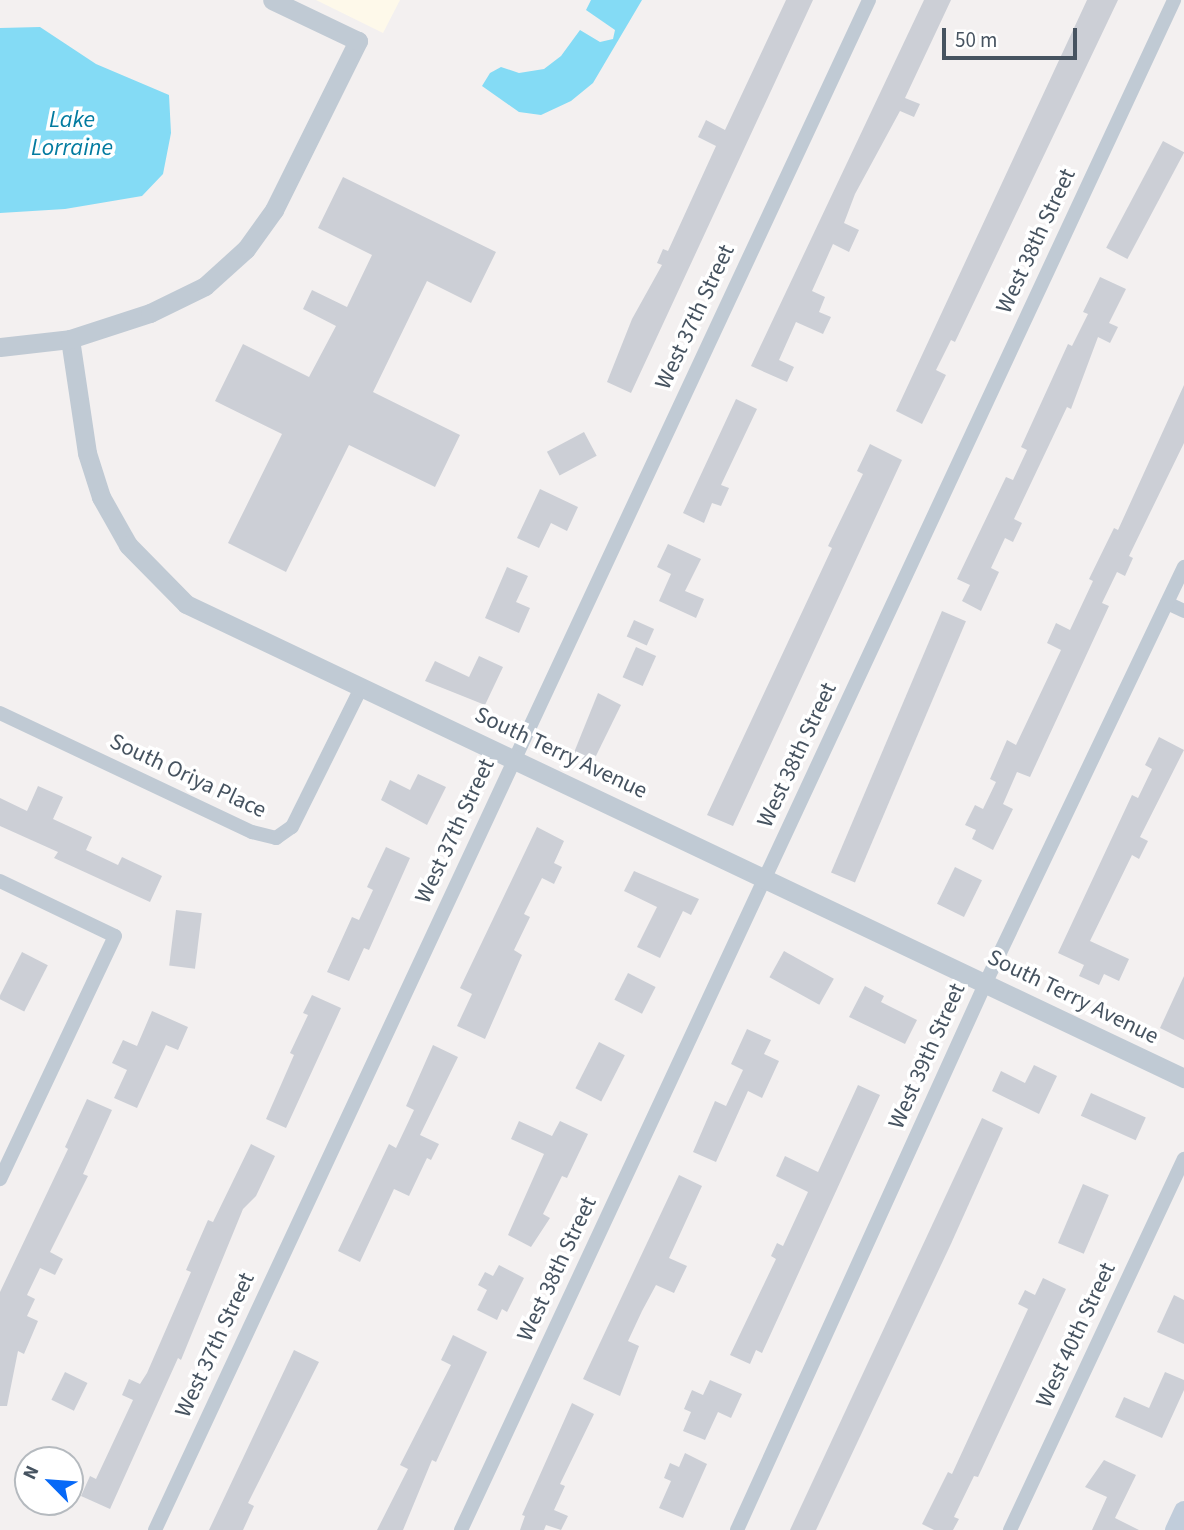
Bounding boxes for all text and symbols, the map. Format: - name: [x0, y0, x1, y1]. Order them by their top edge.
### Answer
- scale bar: [946, 14, 1081, 58]
- text: 50 m: [955, 25, 997, 55]
- water label: Lake Lorraine: [31, 106, 113, 162]
- street label: West 38th Street: [990, 164, 1082, 318]
- street label: West 37th Street: [649, 240, 741, 394]
- street label: West 38th Street: [751, 678, 843, 832]
- street label: South Terry Avenue: [470, 701, 652, 805]
- street label: South Oriya Place: [105, 728, 271, 824]
- street label: West 37th Street: [409, 754, 501, 908]
- street label: South Terry Avenue: [983, 944, 1163, 1050]
- street label: West 39th Street: [883, 979, 971, 1133]
- street label: West 38th Street: [511, 1192, 603, 1346]
- street label: West 40th Street: [1030, 1258, 1122, 1412]
- street label: West 37th Street: [169, 1268, 261, 1422]
- north arrow: [14, 1446, 84, 1516]
- text: N: [16, 1461, 46, 1484]

